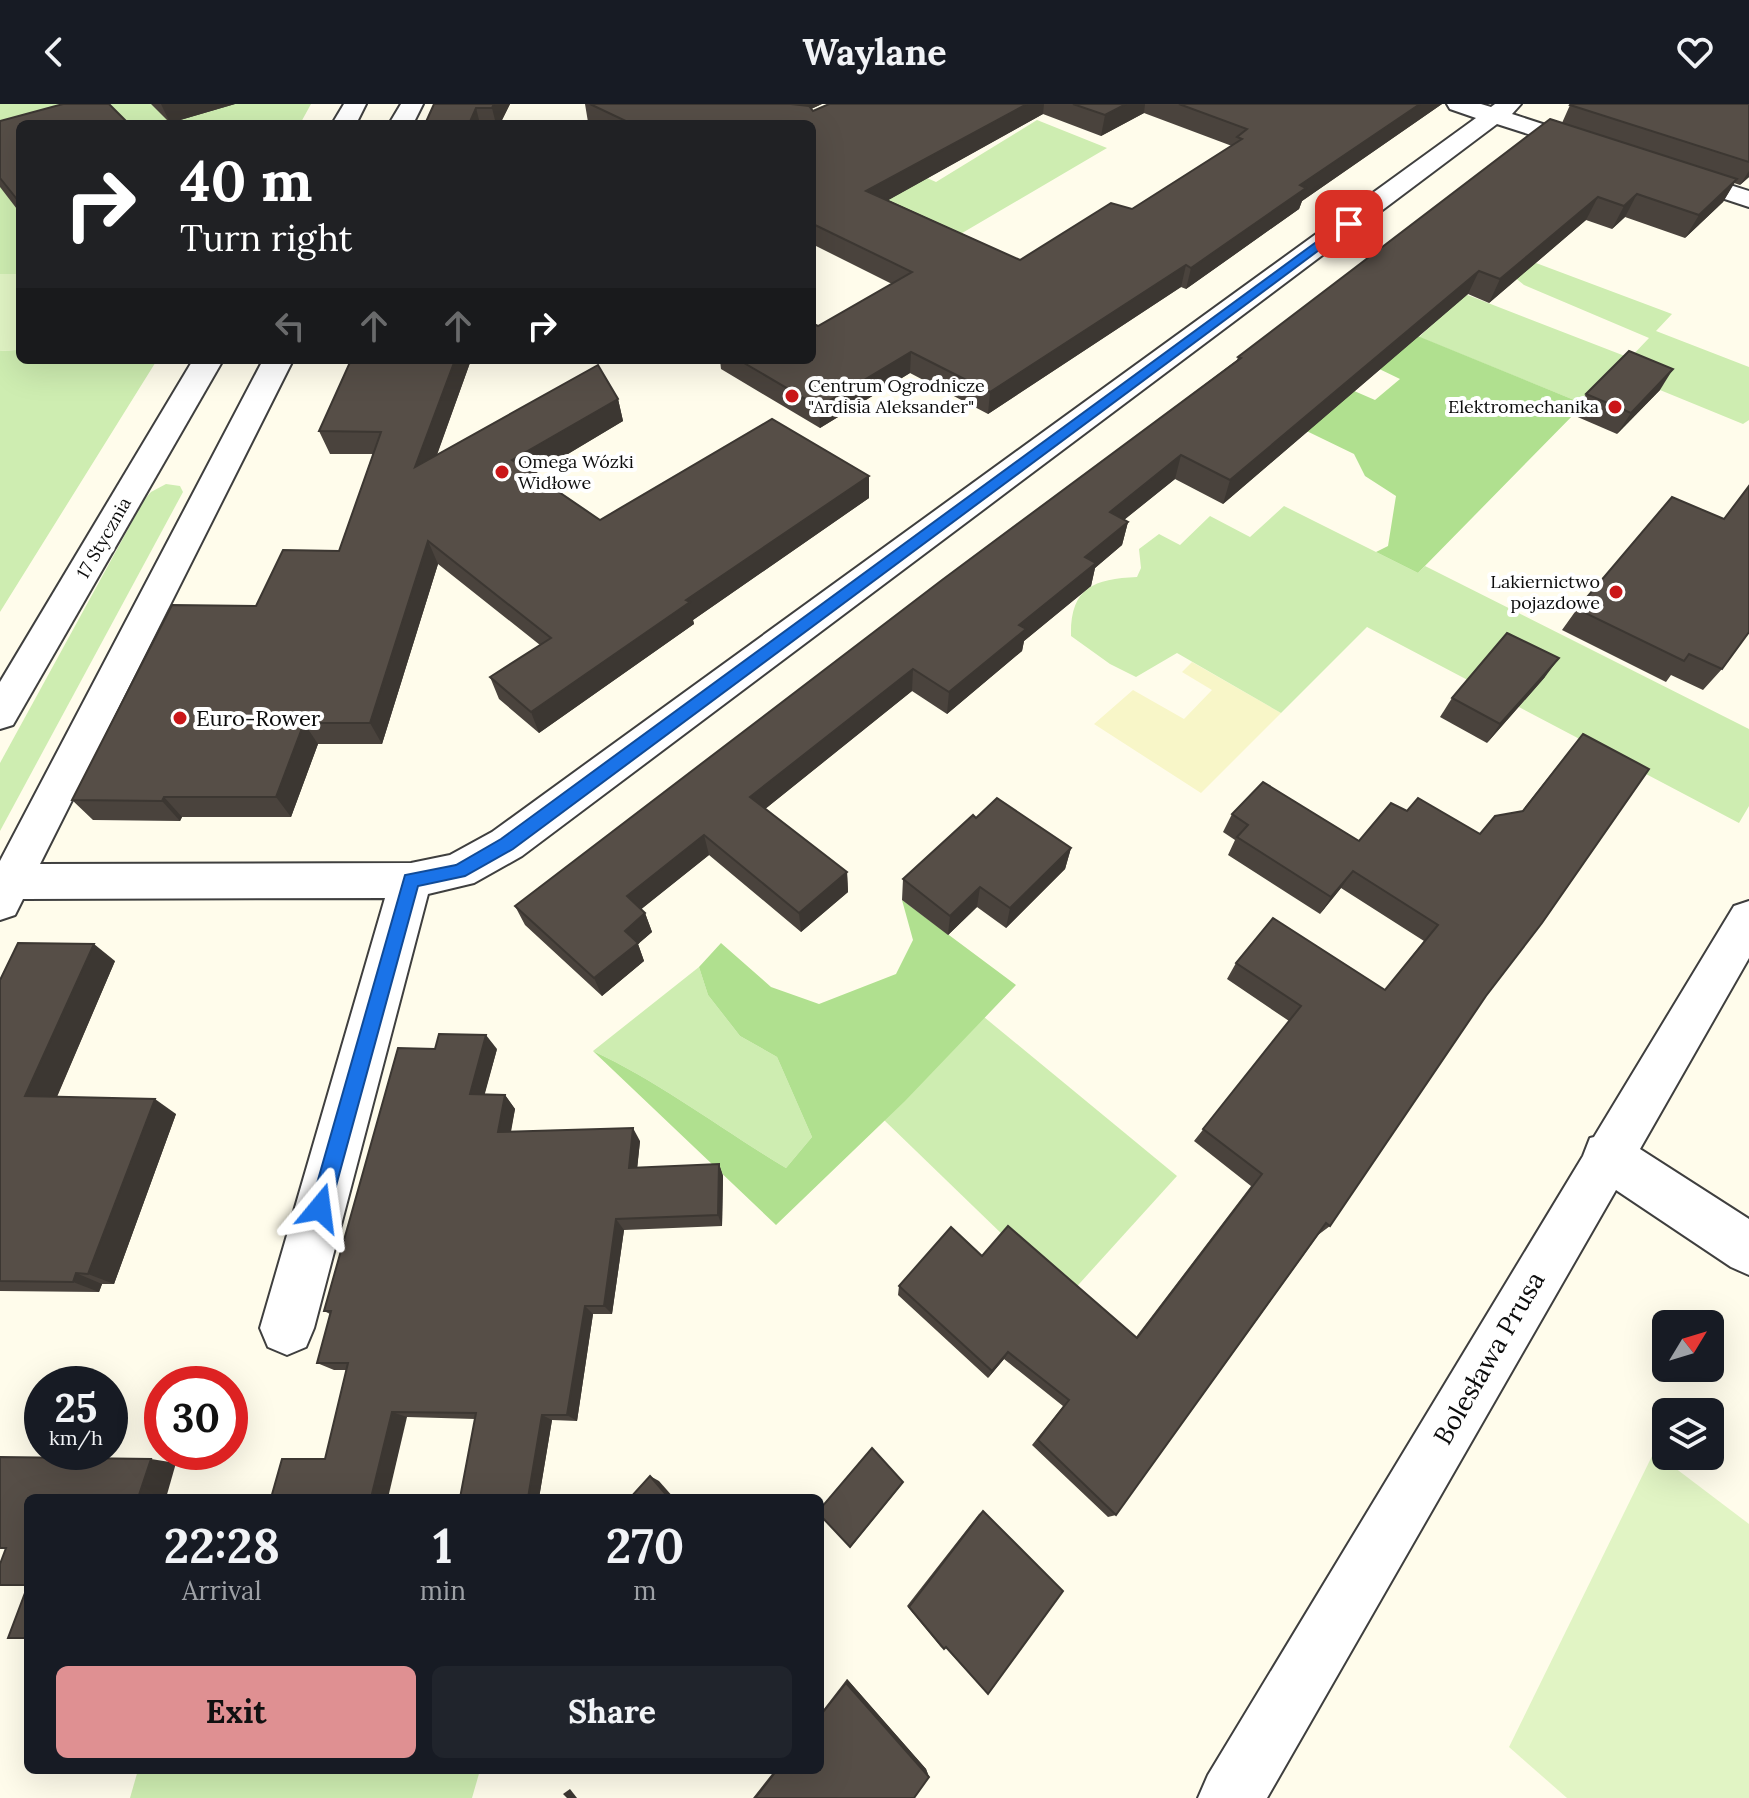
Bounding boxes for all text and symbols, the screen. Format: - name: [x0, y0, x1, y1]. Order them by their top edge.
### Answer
- text: Waylane: [802, 29, 947, 75]
- icon: back: [32, 30, 76, 74]
- icon: heart: [1673, 30, 1717, 74]
- text: 40 m: [180, 145, 313, 216]
- icon: right: [48, 152, 152, 256]
- pin: [1315, 190, 1383, 258]
- icon: arrive: [1327, 202, 1371, 246]
- text: Turn right: [180, 215, 353, 261]
- icon: left: [268, 304, 312, 348]
- icon: ahead: [352, 304, 396, 348]
- icon: ahead: [436, 304, 480, 348]
- icon: right: [520, 304, 564, 348]
- place label: Centrum Ogrodnicze "Ardisia Aleksander": [808, 374, 985, 418]
- marker: Centrum Ogrodnicze "Ardisia Aleksander": [783, 387, 801, 405]
- place label: Elektromechanika: [1448, 395, 1599, 418]
- marker: Elektromechanika: [1606, 398, 1624, 416]
- place label: Omega Wózki Widłowe: [518, 450, 634, 494]
- marker: Omega Wózki Widłowe: [493, 463, 511, 481]
- street label: 17 Stycznia: [71, 493, 136, 582]
- place label: Lakiernictwo pojazdowe: [1490, 570, 1600, 614]
- marker: Lakiernictwo pojazdowe: [1607, 583, 1625, 601]
- place label: Euro-Rower: [196, 704, 321, 732]
- marker: Euro-Rower: [171, 709, 189, 727]
- position arrow: [278, 1166, 362, 1250]
- street label: Bolesława Prusa: [1426, 1265, 1551, 1450]
- north arrow: [1652, 1310, 1724, 1382]
- map controls: [1652, 1310, 1724, 1470]
- speed limit sign: 30: [144, 1366, 248, 1470]
- text: 25: [55, 1382, 97, 1433]
- button: layers: [1652, 1398, 1724, 1470]
- text: km/h: [49, 1425, 103, 1450]
- text: 22:28: [164, 1515, 280, 1576]
- text: 1: [433, 1515, 453, 1576]
- text: 270: [606, 1515, 684, 1576]
- text: Arrival: [182, 1574, 262, 1607]
- text: min: [420, 1574, 466, 1607]
- text: m: [633, 1574, 657, 1607]
- button: Exit: [56, 1666, 416, 1758]
- button: Share: [432, 1666, 792, 1758]

